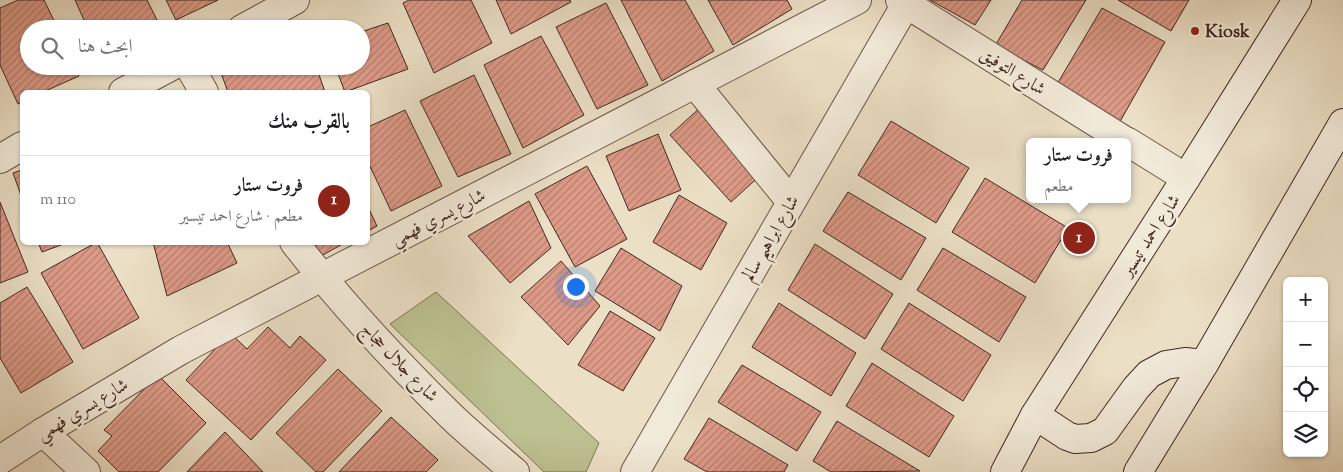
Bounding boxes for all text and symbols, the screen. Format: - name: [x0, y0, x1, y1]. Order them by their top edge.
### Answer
- search box: [20, 20, 370, 75]
- place label: Kiosk: [1205, 20, 1250, 46]
- marker: Kiosk: [1189, 25, 1201, 37]
- icon: search: [38, 34, 66, 62]
- text: ابحث هنا: [78, 34, 133, 61]
- street label: شارع التوفيق: [974, 42, 1050, 103]
- text: بالقرب منك: [268, 108, 350, 138]
- popup: [1026, 138, 1131, 203]
- text: فروت ستار: [1044, 143, 1113, 170]
- text: فروت ستار: [234, 173, 303, 200]
- text: مطعم: [1044, 176, 1073, 199]
- street label: شارع يسري فهمي: [387, 184, 492, 256]
- text: 110 m: [40, 189, 76, 212]
- text: 1: [331, 189, 337, 212]
- street label: شارع احمد تيسير: [1114, 190, 1188, 284]
- street label: شارع ابراهيم سالم: [737, 191, 810, 288]
- text: مطعم · شارع احمد تيسير: [180, 206, 303, 229]
- pin: 1: [1063, 219, 1095, 257]
- your location: [563, 274, 589, 300]
- map controls: [1283, 277, 1328, 457]
- button: +: [1283, 277, 1328, 322]
- street label: شارع جلال حجاج: [353, 318, 443, 410]
- button: −: [1283, 322, 1328, 367]
- button: locate: [1283, 367, 1328, 412]
- street label: شارع يسري فهمي: [32, 373, 135, 450]
- button: layers: [1283, 412, 1328, 457]

